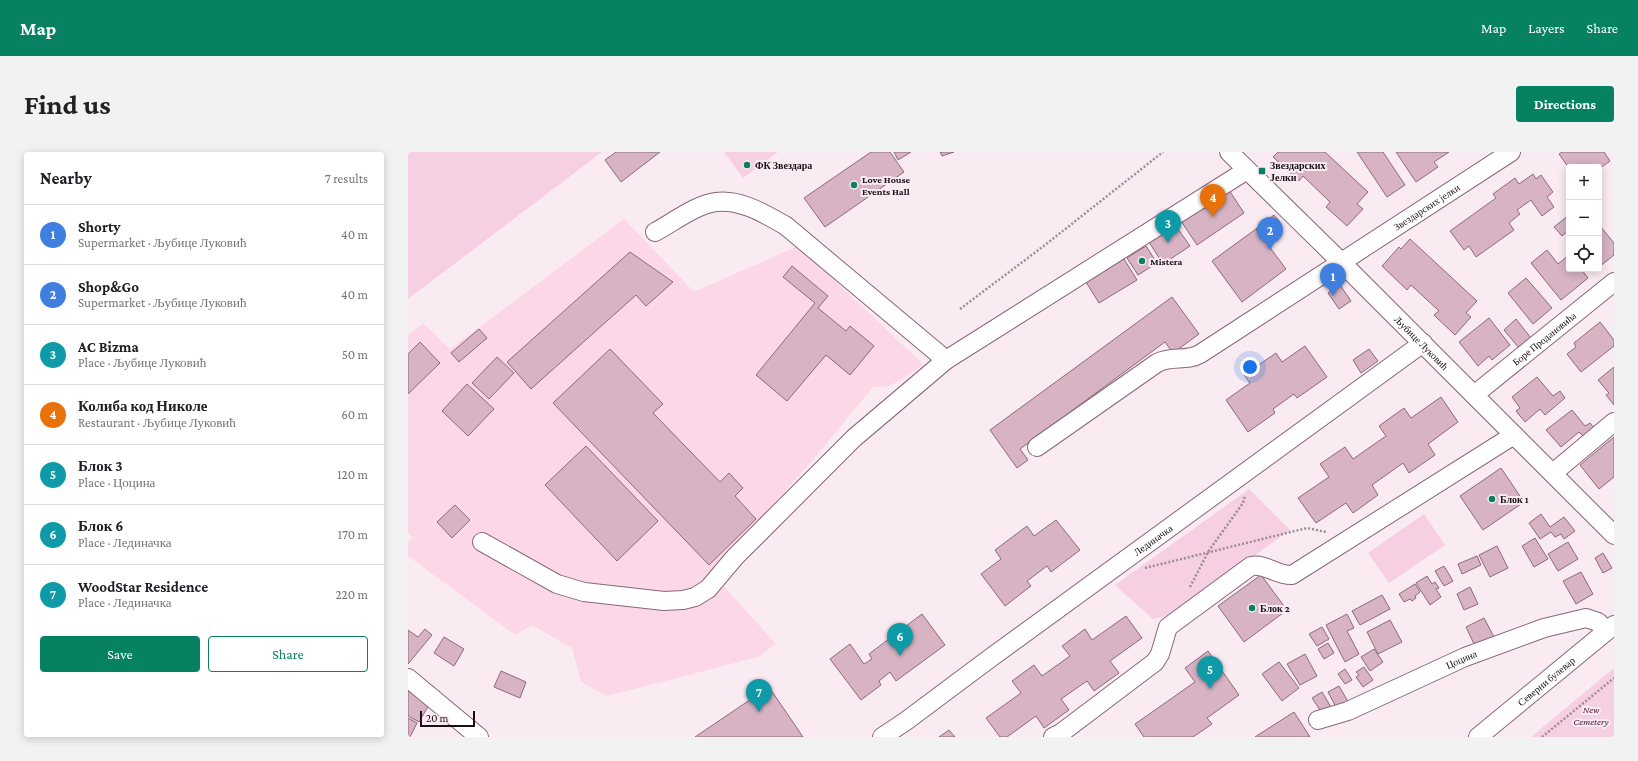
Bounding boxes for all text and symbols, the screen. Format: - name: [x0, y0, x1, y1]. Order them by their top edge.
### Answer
- text: Map: [20, 18, 56, 39]
- text: Map: [1481, 20, 1506, 36]
- text: Layers: [1528, 20, 1565, 36]
- text: Share: [1587, 20, 1618, 36]
- button: Directions: [1516, 86, 1614, 122]
- text: Find us: [24, 89, 111, 120]
- marker: ФК Звездара: [742, 160, 752, 170]
- place label: ФК Звездара: [755, 160, 812, 171]
- place label: Звездарских Јелки: [1270, 160, 1326, 183]
- map controls: [1566, 164, 1602, 272]
- button: +: [1566, 164, 1602, 200]
- marker: Звездарских Јелки: [1257, 166, 1267, 176]
- text: Nearby: [40, 169, 92, 188]
- text: 7 results: [325, 171, 368, 186]
- place label: Love House Events Hall: [862, 174, 911, 197]
- marker: Love House Events Hall: [849, 180, 859, 190]
- street label: Звездарских јелки: [1391, 181, 1462, 232]
- pin: 4: [1200, 184, 1226, 217]
- button: −: [1566, 200, 1602, 236]
- pin: 3: [1155, 210, 1181, 243]
- pin: 2: [1257, 217, 1283, 250]
- text: Shorty: [78, 219, 120, 235]
- text: 1: [51, 227, 55, 242]
- text: 40 m: [341, 227, 368, 242]
- text: Supermarket · Љубице Луковић: [78, 235, 246, 250]
- button: locate: [1566, 236, 1602, 272]
- marker: Mistera: [1137, 256, 1147, 266]
- place label: Mistera: [1150, 256, 1183, 267]
- pin: 1: [1320, 263, 1346, 296]
- text: Shop&Go: [78, 279, 139, 295]
- text: 2: [50, 287, 56, 302]
- text: 40 m: [341, 287, 368, 302]
- text: Supermarket · Љубице Луковић: [78, 295, 246, 310]
- street label: Боре Продановића: [1510, 309, 1578, 367]
- street label: Љубице Луковић: [1392, 313, 1451, 372]
- text: AC Bizma: [78, 339, 139, 355]
- text: 3: [50, 347, 56, 362]
- text: 50 m: [342, 347, 368, 362]
- text: Place · Љубице Луковић: [78, 355, 206, 370]
- your location: [1240, 357, 1260, 377]
- text: Колиба код Николе: [78, 398, 208, 414]
- text: 4: [49, 407, 57, 422]
- text: 60 m: [341, 407, 368, 422]
- text: Restaurant · Љубице Луковић: [78, 415, 236, 430]
- text: Блок 3: [78, 458, 123, 474]
- text: 5: [50, 467, 56, 482]
- text: 120 m: [337, 467, 368, 482]
- text: Place · Цоцина: [78, 475, 155, 490]
- marker: Блок 1: [1487, 494, 1497, 504]
- place label: Блок 1: [1500, 494, 1529, 505]
- text: Блок 6: [78, 518, 123, 534]
- street label: Лединачка: [1131, 522, 1175, 557]
- text: 6: [49, 527, 57, 542]
- text: 170 m: [338, 527, 368, 542]
- text: Place · Лединачка: [78, 535, 172, 550]
- text: WoodStar Residence: [78, 579, 208, 595]
- text: 7: [50, 587, 56, 602]
- text: 220 m: [335, 587, 368, 602]
- text: Place · Лединачка: [78, 595, 172, 610]
- marker: Блок 2: [1247, 603, 1257, 613]
- place label: Блок 2: [1260, 603, 1290, 614]
- pin: 6: [887, 623, 913, 656]
- button: Save: [40, 636, 200, 672]
- button: Share: [208, 636, 368, 672]
- street label: Цоцина: [1444, 647, 1479, 671]
- street label: Северни булевар: [1515, 654, 1577, 708]
- pin: 5: [1197, 656, 1223, 689]
- pin: 7: [746, 679, 772, 712]
- park label: New Cemetery: [1573, 704, 1609, 727]
- scale bar: [420, 709, 475, 728]
- text: 20 m: [426, 712, 448, 724]

